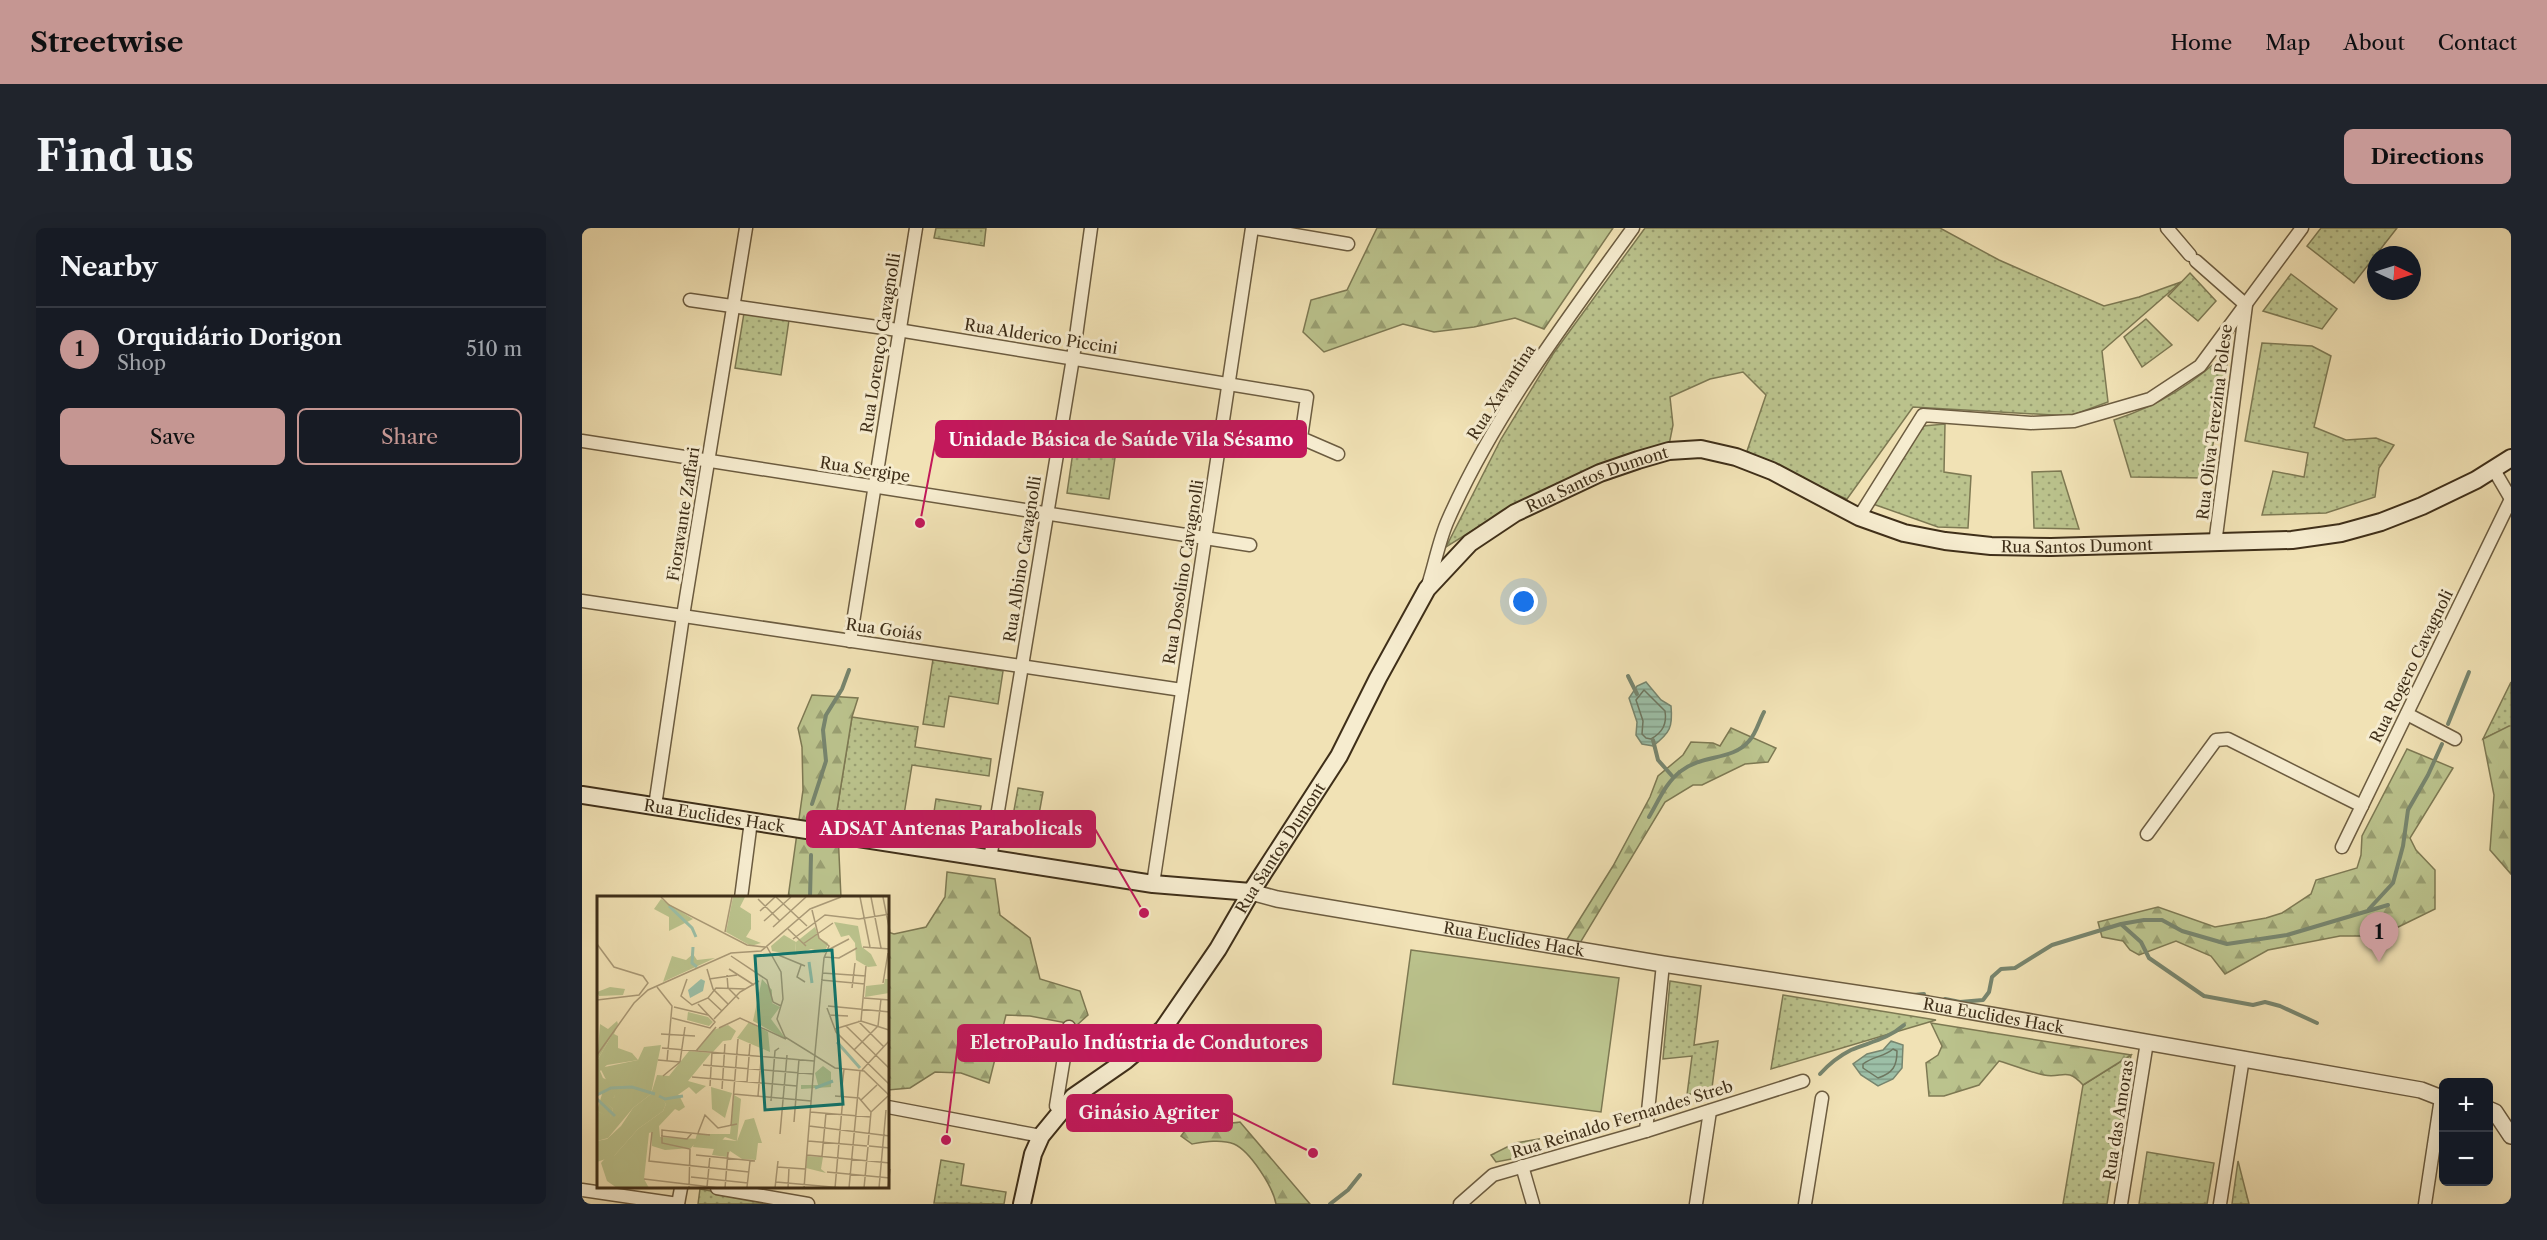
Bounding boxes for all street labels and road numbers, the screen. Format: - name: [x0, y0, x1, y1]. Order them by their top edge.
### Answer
- street label: Rua Lorenço Cavagnolli: [856, 251, 904, 435]
- street label: Rua Alderico Piccini: [963, 314, 1119, 358]
- street label: Rua Oliva Terezina Polese: [2192, 323, 2236, 521]
- street label: Rua Xavantina: [1463, 340, 1540, 444]
- street label: Rua Santos Dumont: [1522, 442, 1671, 517]
- street label: Fioravante Zaffari: [663, 445, 703, 583]
- street label: Rua Sergipe: [818, 452, 912, 486]
- street label: Rua Albino Cavagnolli: [999, 474, 1045, 644]
- street label: Rua Dosolino Cavagnolli: [1158, 478, 1208, 666]
- street label: Rua Santos Dumont: [2001, 534, 2153, 557]
- street label: Rua Rogero Cavagnoli: [2365, 586, 2457, 746]
- street label: Rua Goiás: [844, 614, 924, 644]
- street label: Rua Santos Dumont: [1231, 778, 1330, 917]
- street label: Rua Euclides Hack: [642, 795, 787, 837]
- street label: Rua Euclides Hack: [1442, 917, 1586, 961]
- street label: Rua Euclides Hack: [1922, 993, 2066, 1038]
- street label: Rua das Amoras: [2099, 1058, 2137, 1182]
- street label: Rua Reinaldo Fernandes Streb: [1509, 1076, 1735, 1162]

